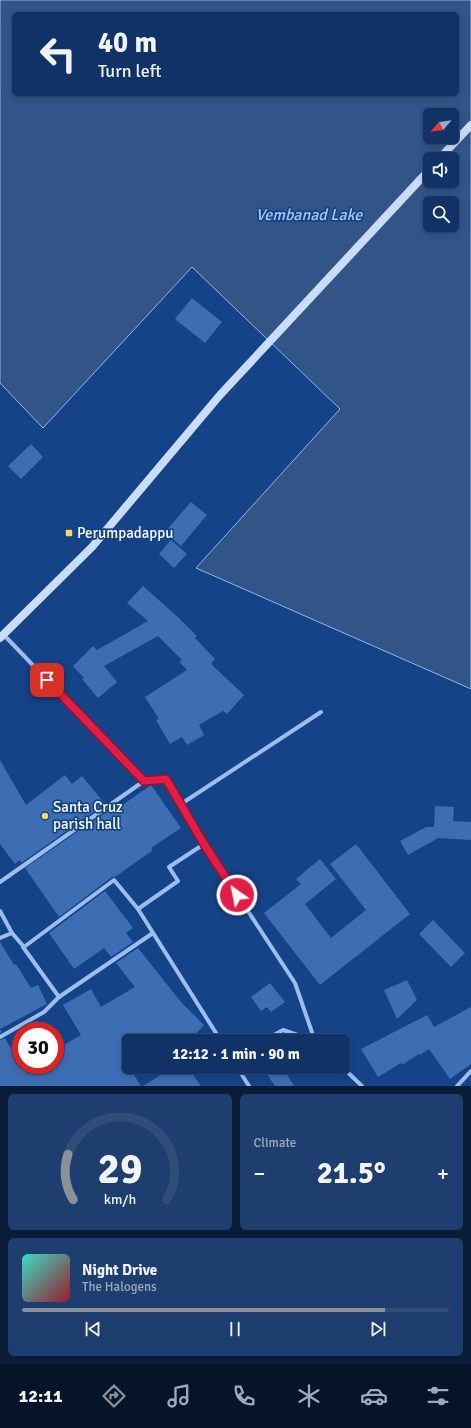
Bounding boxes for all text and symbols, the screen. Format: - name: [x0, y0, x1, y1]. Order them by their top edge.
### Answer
- text: 40 m: [98, 26, 157, 60]
- icon: left: [32, 28, 84, 80]
- text: Turn left: [98, 60, 161, 82]
- north arrow: [423, 108, 459, 144]
- map controls: [423, 108, 459, 232]
- button: sound: [423, 152, 459, 188]
- button: search: [423, 196, 459, 232]
- water label: Vembanad Lake: [256, 205, 363, 225]
- place label: Perumpadappu: [77, 524, 173, 542]
- marker: Perumpadappu: [64, 528, 74, 538]
- pin: [30, 663, 64, 697]
- icon: arrive: [36, 669, 58, 691]
- place label: Santa Cruz parish hall: [53, 798, 123, 833]
- marker: Santa Cruz parish hall: [40, 811, 50, 821]
- position arrow: [216, 874, 258, 916]
- speed limit sign: 30: [12, 1022, 64, 1074]
- text: 12:12 · 1 min · 90 m: [172, 1045, 300, 1063]
- text: Climate: [254, 1135, 296, 1151]
- text: 29: [97, 1144, 142, 1195]
- text: 21.5°: [317, 1155, 386, 1192]
- text: −: [254, 1160, 265, 1187]
- text: +: [437, 1160, 449, 1187]
- text: km/h: [104, 1191, 136, 1208]
- text: Night Drive: [82, 1261, 157, 1279]
- text: The Halogens: [82, 1279, 157, 1295]
- icon: previous: [82, 1318, 104, 1340]
- icon: pause: [224, 1318, 246, 1340]
- icon: next: [367, 1318, 389, 1340]
- icon: directions: [100, 1382, 128, 1410]
- icon: music: [165, 1382, 193, 1410]
- icon: phone: [230, 1382, 258, 1410]
- icon: climate: [295, 1382, 323, 1410]
- icon: car: [360, 1382, 388, 1410]
- icon: filters: [424, 1382, 452, 1410]
- text: 12:11: [18, 1385, 63, 1407]

